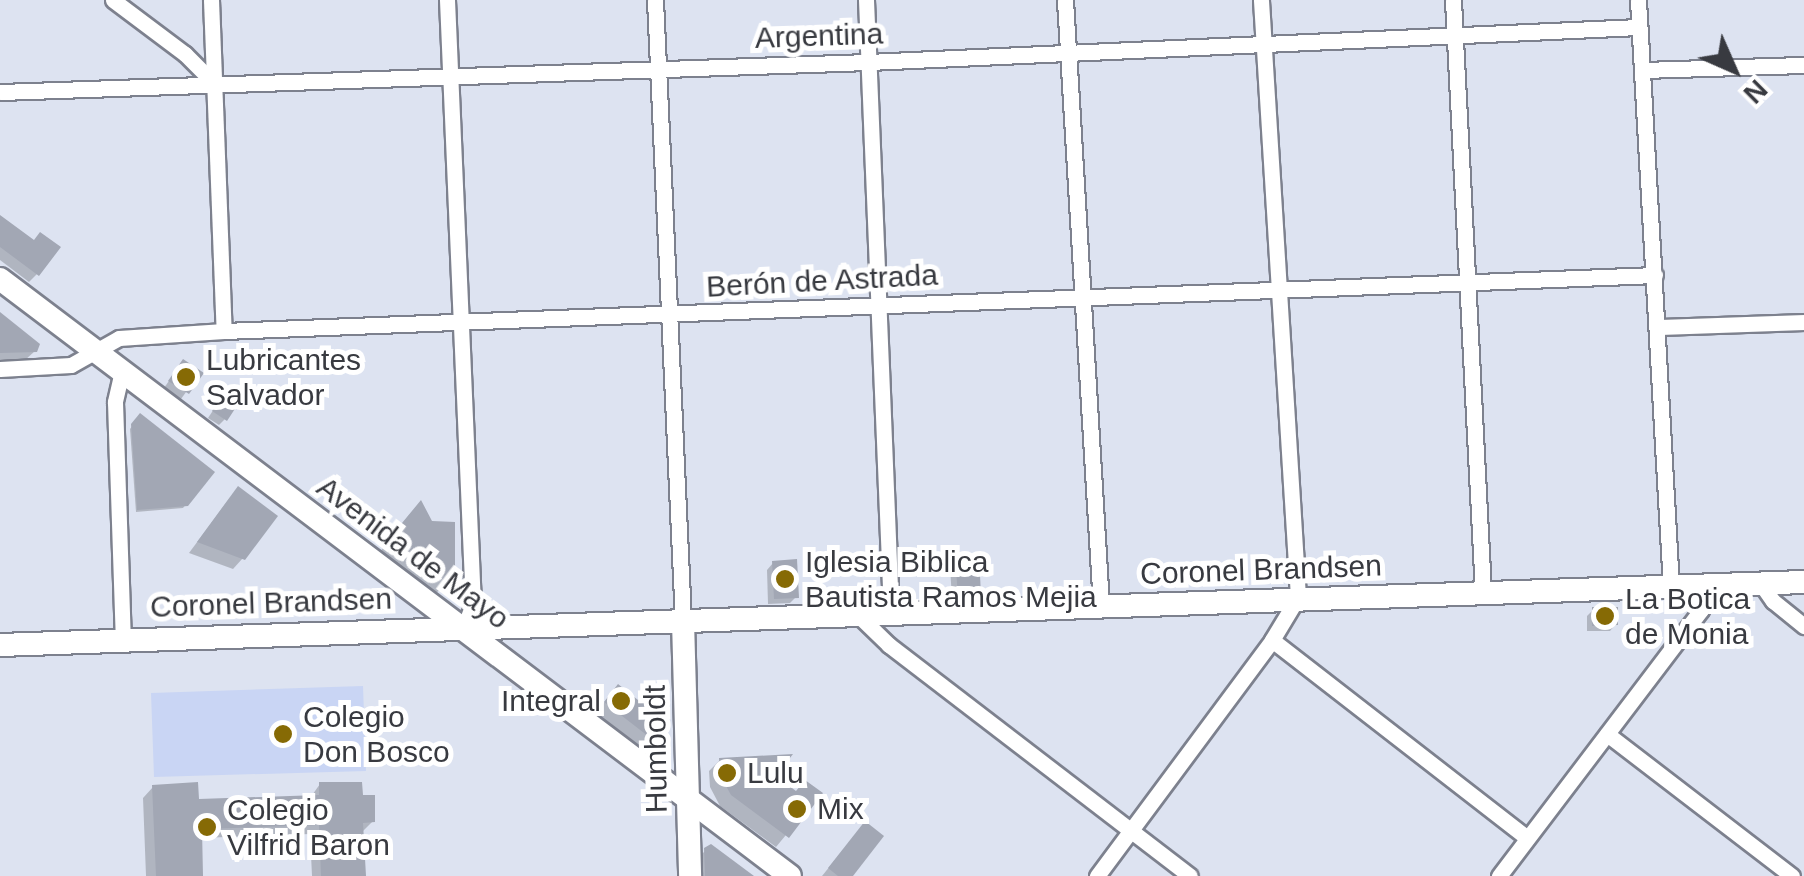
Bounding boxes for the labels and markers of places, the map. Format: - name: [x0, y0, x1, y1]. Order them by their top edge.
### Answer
- place label: Lubricantes Salvador: [206, 342, 361, 412]
- marker: Lubricantes Salvador: [175, 366, 197, 388]
- place label: Iglesia Biblica Bautista Ramos Mejia: [805, 544, 1097, 614]
- marker: Iglesia Biblica Bautista Ramos Mejia: [774, 568, 796, 590]
- place label: La Botica de Monia: [1625, 581, 1750, 652]
- marker: La Botica de Monia: [1594, 605, 1616, 627]
- place label: Integral: [501, 683, 601, 719]
- marker: Integral: [610, 690, 632, 712]
- place label: Colegio Don Bosco: [303, 699, 450, 770]
- marker: Colegio Don Bosco: [272, 723, 294, 745]
- place label: Lulu: [747, 755, 804, 791]
- marker: Lulu: [716, 762, 738, 784]
- place label: Mix: [817, 791, 864, 827]
- place label: Colegio Vilfrid Baron: [227, 792, 390, 862]
- marker: Mix: [786, 798, 808, 820]
- marker: Colegio Vilfrid Baron: [196, 816, 218, 838]

